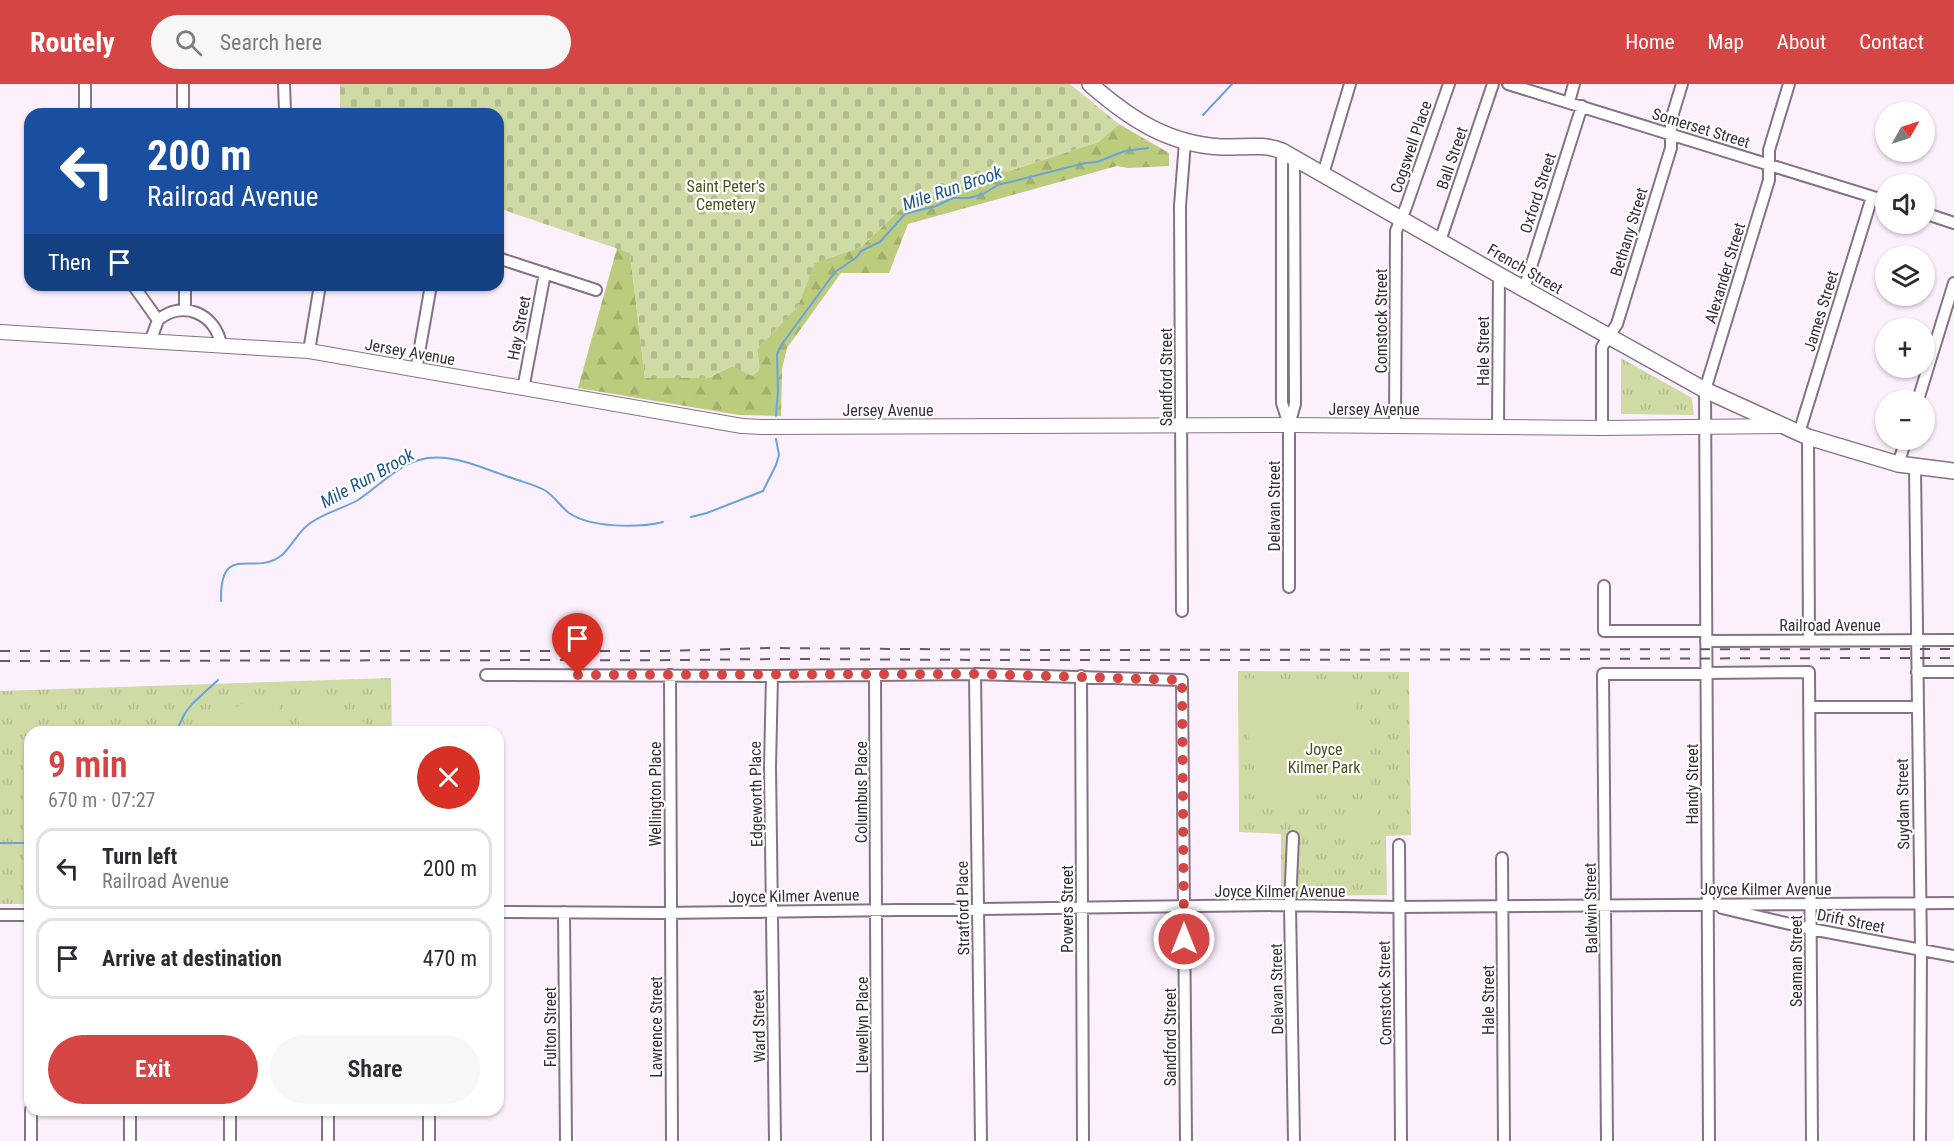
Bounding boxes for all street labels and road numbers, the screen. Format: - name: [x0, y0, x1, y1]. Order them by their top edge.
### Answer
- street label: Cogswell Place: [1386, 98, 1436, 196]
- street label: Somerset Street: [1650, 104, 1753, 152]
- street label: Ball Street: [1432, 124, 1472, 192]
- street label: Oxford Street: [1516, 150, 1560, 236]
- street label: Bethany Street: [1606, 185, 1652, 279]
- street label: Alexander Street: [1701, 220, 1749, 326]
- street label: French Street: [1484, 240, 1566, 298]
- street label: Comstock Street: [1372, 268, 1391, 373]
- street label: James Street: [1800, 268, 1842, 354]
- street label: Hay Street: [503, 294, 535, 362]
- street label: Hale Street: [1474, 316, 1493, 386]
- street label: Sandford Street: [1157, 327, 1176, 426]
- street label: Jersey Avenue: [363, 335, 457, 369]
- street label: Jersey Avenue: [1328, 400, 1420, 419]
- street label: Jersey Avenue: [842, 401, 934, 420]
- street label: Delavan Street: [1265, 460, 1284, 552]
- street label: Railroad Avenue: [1779, 616, 1881, 635]
- street label: Wellington Place: [646, 741, 665, 847]
- street label: Edgeworth Place: [746, 741, 766, 847]
- street label: Columbus Place: [852, 741, 871, 843]
- street label: Handy Street: [1683, 743, 1702, 825]
- street label: Suydam Street: [1893, 758, 1913, 850]
- street label: Stratford Place: [953, 861, 973, 955]
- street label: Baldwin Street: [1581, 862, 1601, 954]
- street label: Powers Street: [1058, 865, 1077, 953]
- street label: Joyce Kilmer Avenue: [1701, 880, 1832, 899]
- street label: Joyce Kilmer Avenue: [1215, 882, 1346, 901]
- street label: Joyce Kilmer Avenue: [728, 885, 860, 907]
- street label: Drift Street: [1815, 905, 1887, 937]
- street label: Seaman Street: [1787, 915, 1806, 1007]
- street label: Comstock Street: [1375, 940, 1395, 1046]
- street label: Delavan Street: [1267, 943, 1287, 1035]
- street label: Hale Street: [1479, 965, 1498, 1035]
- street label: Lawrence Street: [647, 976, 666, 1078]
- street label: Llewellyn Place: [853, 976, 872, 1074]
- street label: Fulton Street: [541, 987, 560, 1067]
- street label: Sandford Street: [1161, 987, 1180, 1086]
- street label: Ward Street: [749, 989, 769, 1063]

